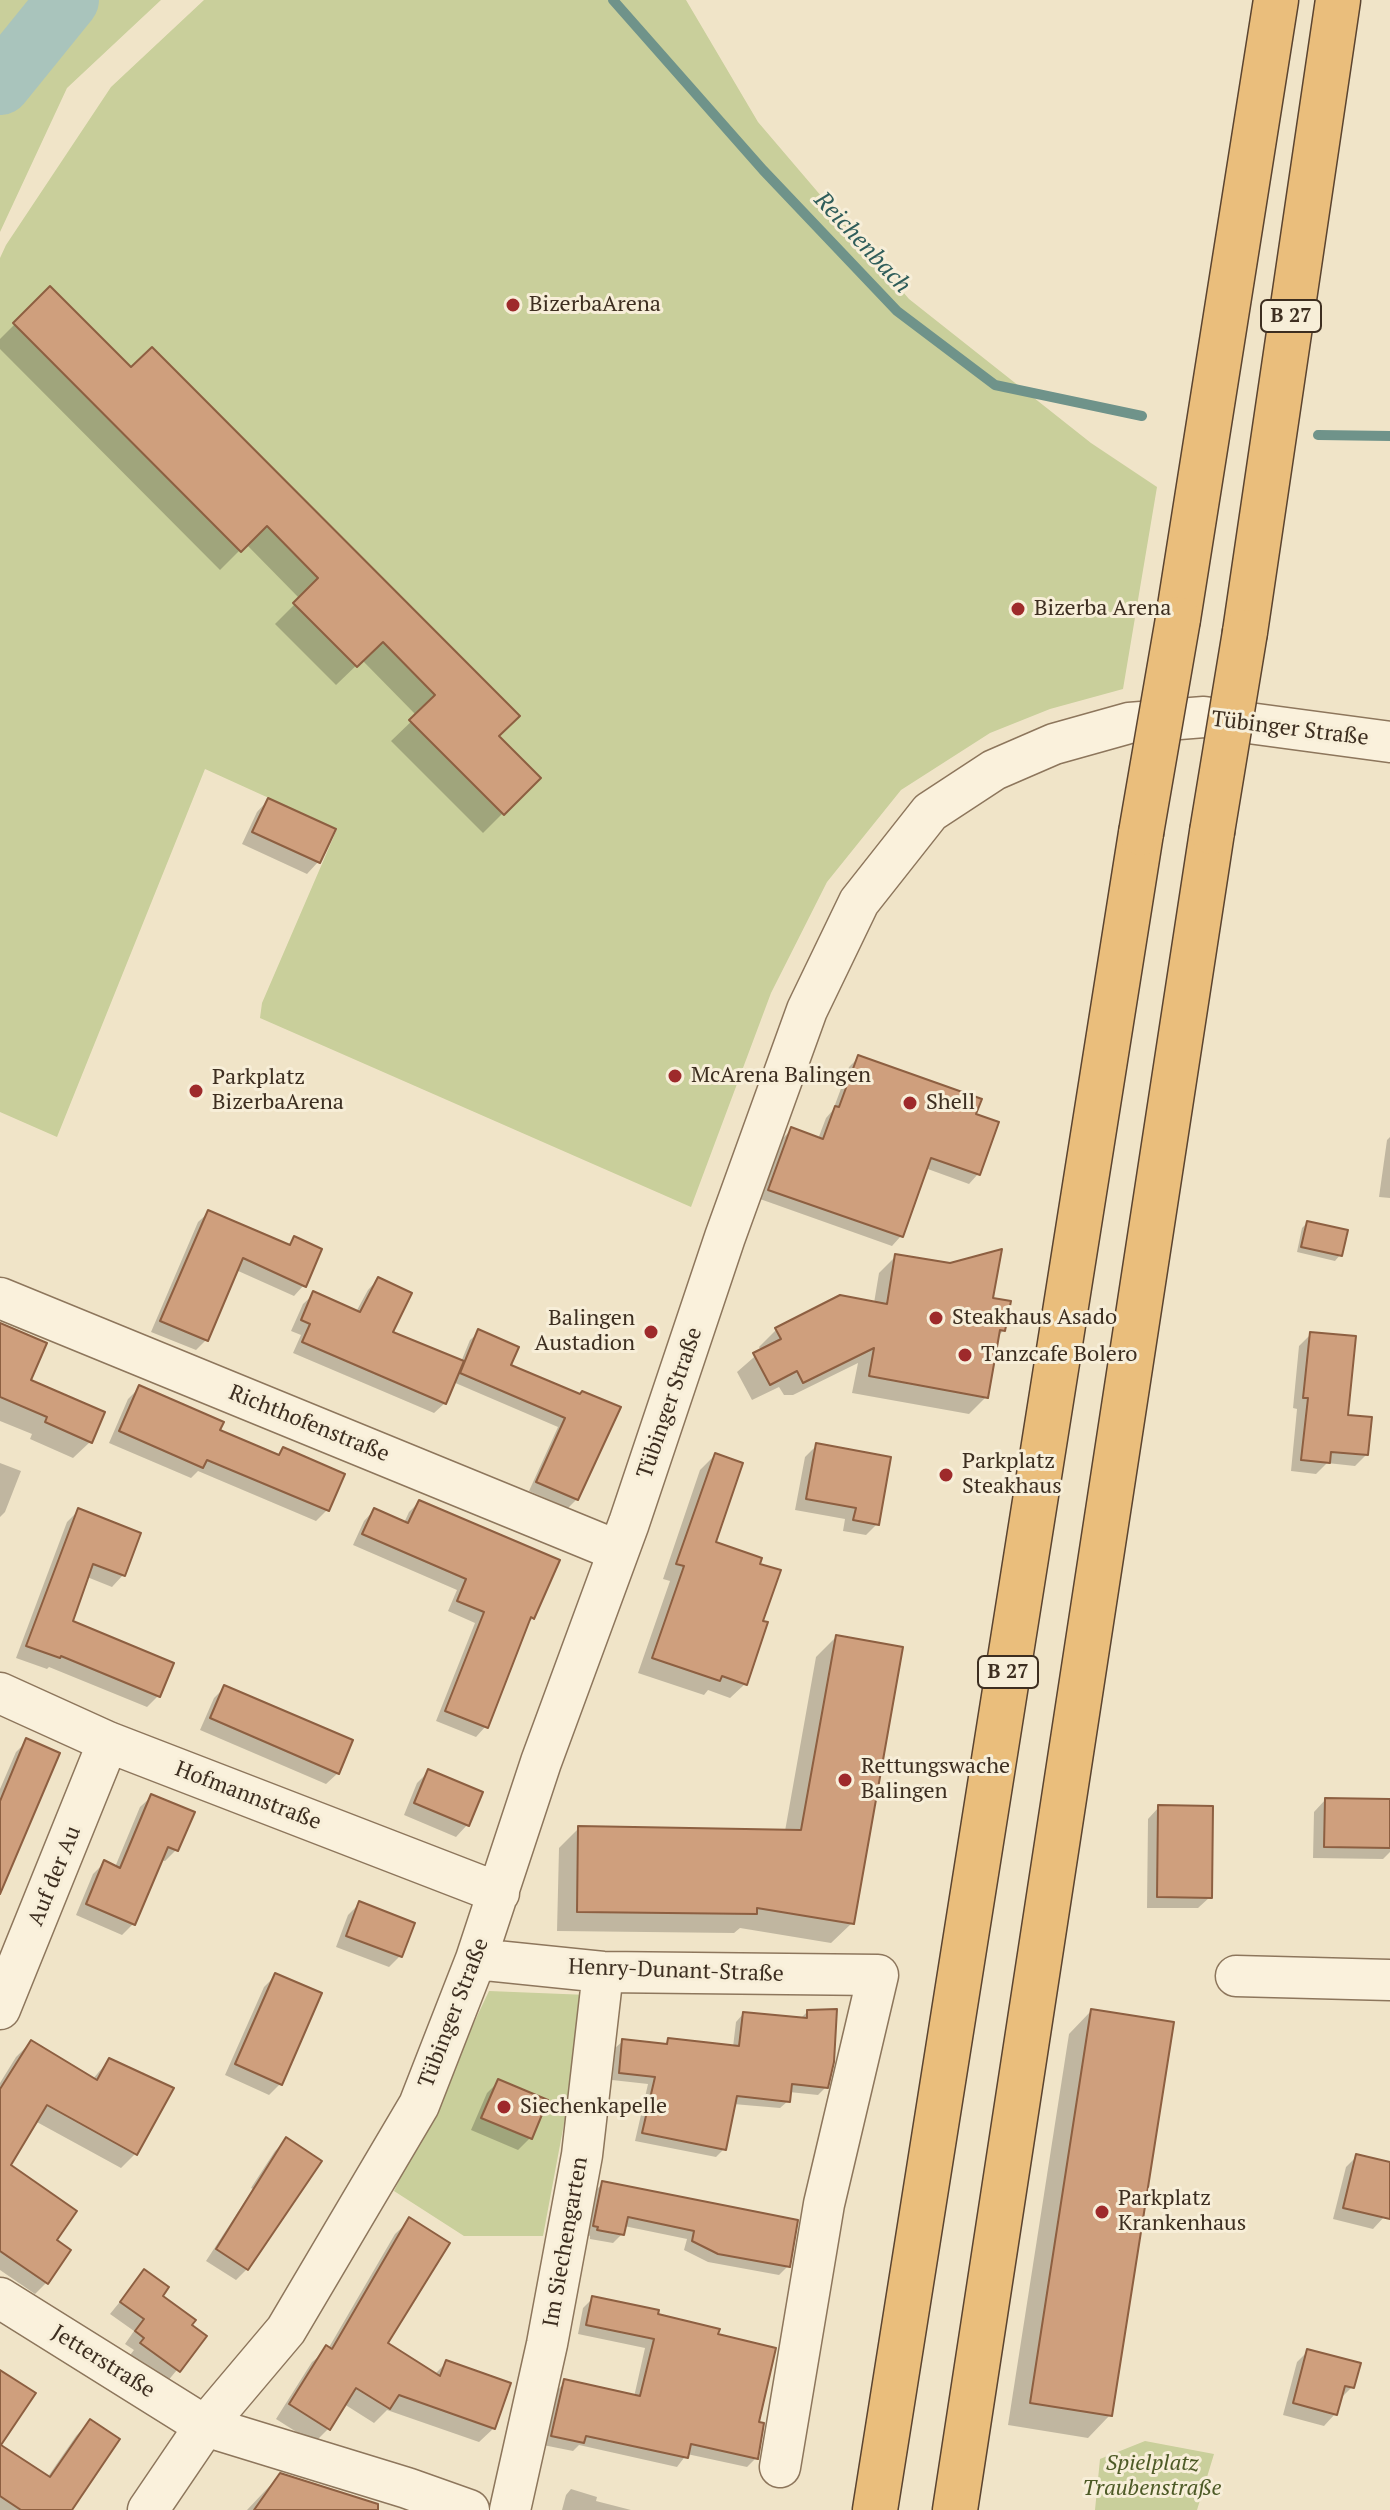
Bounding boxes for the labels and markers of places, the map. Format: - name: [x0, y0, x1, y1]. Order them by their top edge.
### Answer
- place label: BizerbaArena: [529, 292, 661, 318]
- marker: BizerbaArena: [504, 296, 522, 314]
- place label: Bizerba Arena: [1034, 596, 1171, 622]
- marker: Bizerba Arena: [1009, 600, 1027, 618]
- place label: McArena Balingen: [691, 1063, 871, 1089]
- place label: Parkplatz BizerbaArena: [212, 1065, 344, 1116]
- marker: McArena Balingen: [666, 1067, 684, 1085]
- marker: Parkplatz BizerbaArena: [187, 1082, 205, 1100]
- place label: Shell: [926, 1090, 975, 1116]
- marker: Shell: [901, 1094, 919, 1112]
- place label: Steakhaus Asado: [952, 1305, 1117, 1331]
- place label: Balingen Austadion: [534, 1306, 635, 1358]
- marker: Steakhaus Asado: [927, 1309, 945, 1327]
- marker: Balingen Austadion: [642, 1323, 660, 1341]
- place label: Tanzcafe Bolero: [981, 1342, 1138, 1368]
- marker: Tanzcafe Bolero: [956, 1346, 974, 1364]
- place label: Parkplatz Steakhaus: [962, 1449, 1062, 1500]
- marker: Parkplatz Steakhaus: [937, 1466, 955, 1484]
- place label: Rettungswache Balingen: [861, 1754, 1010, 1806]
- marker: Rettungswache Balingen: [836, 1771, 854, 1789]
- place label: Siechenkapelle: [520, 2094, 667, 2120]
- marker: Siechenkapelle: [495, 2098, 513, 2116]
- place label: Parkplatz Krankenhaus: [1118, 2186, 1246, 2238]
- marker: Parkplatz Krankenhaus: [1093, 2203, 1111, 2221]

